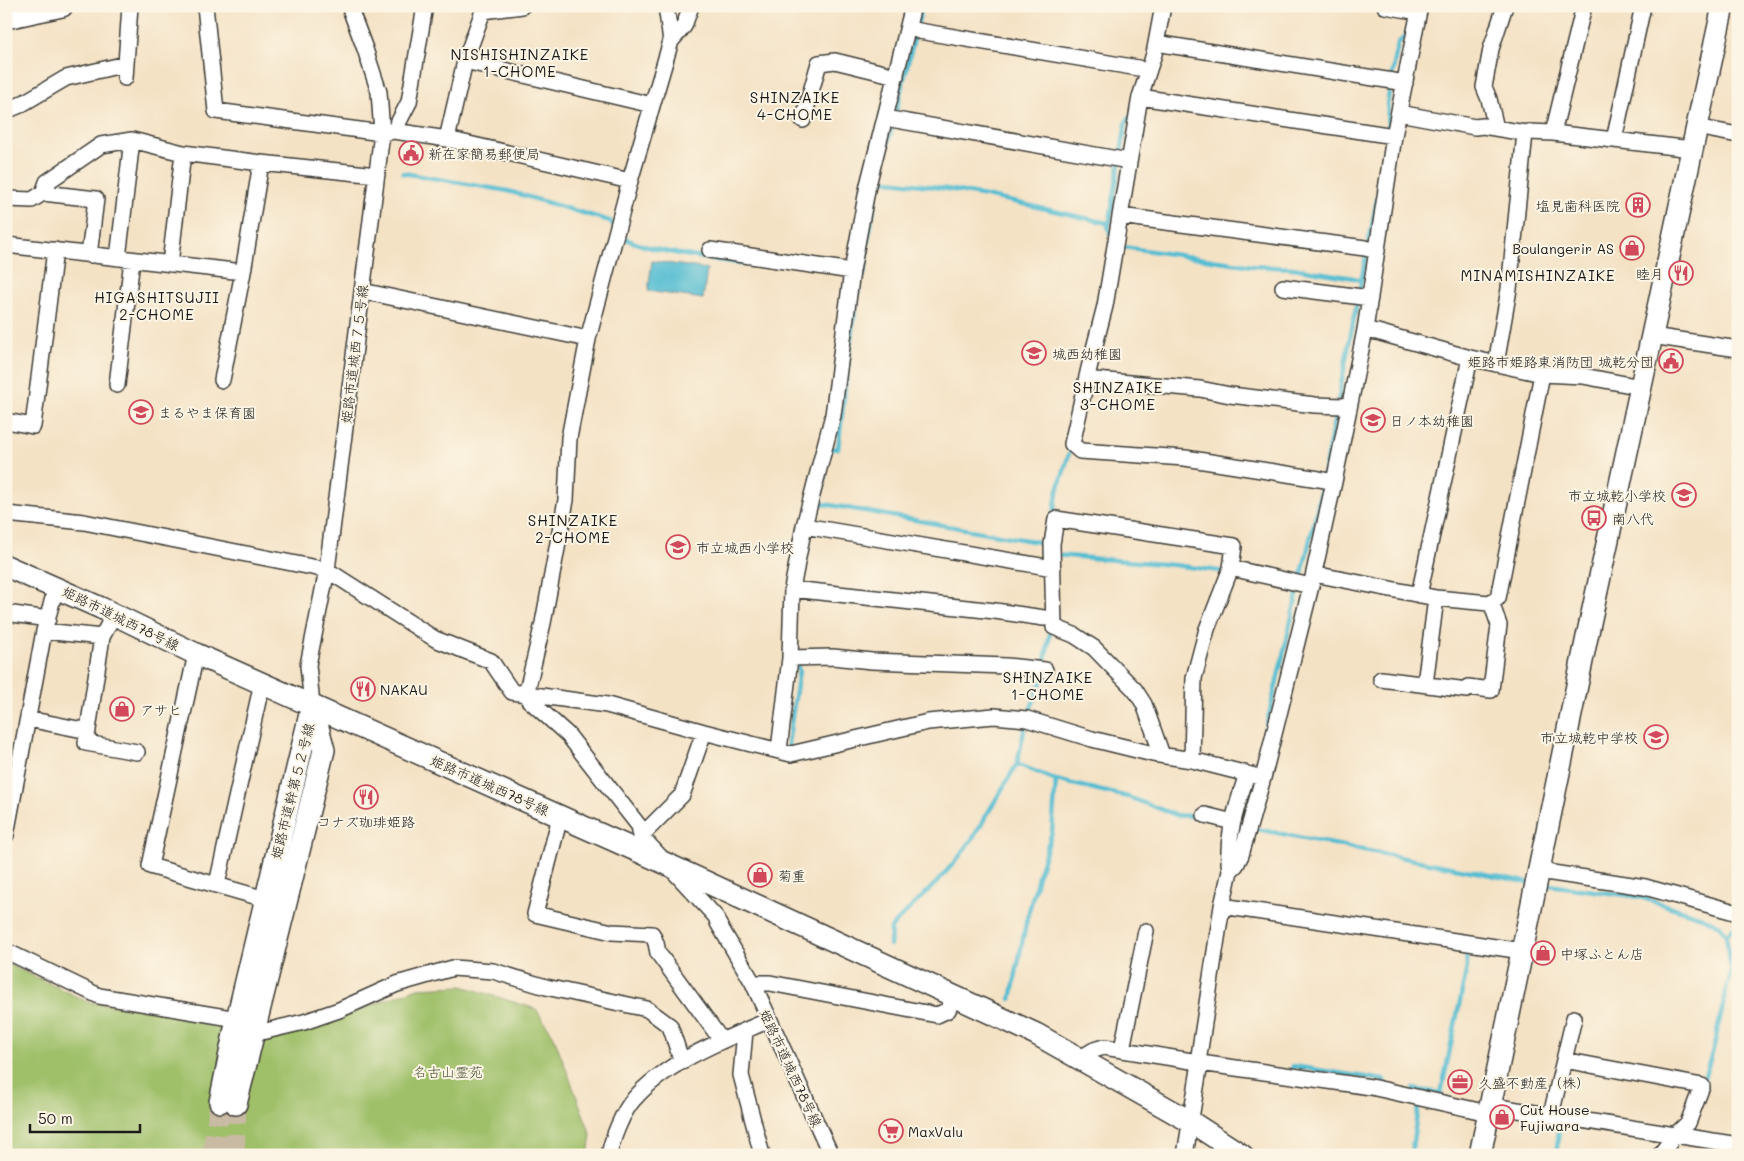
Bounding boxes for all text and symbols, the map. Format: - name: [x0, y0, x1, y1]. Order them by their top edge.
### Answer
- district label: NISHISHINZAIKE 1-CHOME: [451, 44, 589, 81]
- district label: SHINZAIKE 4-CHOME: [750, 87, 840, 124]
- public building icon: 新在家簡易郵便局: [398, 140, 424, 166]
- place label: 新在家簡易郵便局: [428, 144, 540, 163]
- building icon: 塩見歯科医院: [1625, 192, 1651, 218]
- place label: 塩見歯科医院: [1536, 196, 1620, 215]
- shop icon: Boulangerir AS: [1619, 235, 1645, 261]
- place label: Boulangerir AS: [1512, 239, 1614, 258]
- restaurant icon: 睦月: [1668, 260, 1694, 286]
- place label: 睦月: [1636, 264, 1664, 283]
- district label: MINAMISHINZAIKE: [1460, 265, 1616, 285]
- street label: 姫路市道城西７５号線: [336, 283, 372, 425]
- district label: HIGASHITSUJII 2-CHOME: [94, 287, 220, 324]
- school or university icon: 城西幼稚園: [1021, 340, 1047, 366]
- place label: 城西幼稚園: [1052, 344, 1122, 363]
- public building icon: 姫路市姫路東消防団 城乾分団: [1658, 348, 1684, 374]
- place label: 姫路市姫路東消防団 城乾分団: [1468, 352, 1654, 371]
- district label: SHINZAIKE 3-CHOME: [1073, 377, 1163, 414]
- school or university icon: まるやま保育園: [128, 399, 154, 425]
- place label: まるやま保育園: [158, 403, 256, 422]
- school or university icon: 日ノ本幼稚園: [1360, 407, 1386, 433]
- place label: 日ノ本幼稚園: [1390, 411, 1474, 430]
- school or university icon: 市立城乾小学校: [1671, 482, 1697, 508]
- place label: 市立城乾小学校: [1568, 486, 1666, 505]
- bus stop icon: 南八代: [1581, 505, 1607, 531]
- place label: 南八代: [1612, 509, 1654, 528]
- district label: SHINZAIKE 2-CHOME: [528, 510, 618, 547]
- school or university icon: 市立城西小学校: [665, 534, 691, 560]
- place label: 市立城西小学校: [696, 538, 794, 557]
- street label: 姫路市道城西78号線: [59, 581, 183, 655]
- district label: SHINZAIKE 1-CHOME: [1003, 667, 1093, 704]
- restaurant icon: NAKAU: [350, 676, 376, 702]
- place label: NAKAU: [380, 680, 428, 699]
- shop icon: アサヒ: [109, 696, 135, 722]
- place label: アサヒ: [140, 700, 182, 719]
- street label: 姫路市道幹第５２号線: [266, 721, 318, 861]
- school or university icon: 市立城乾中学校: [1643, 724, 1669, 750]
- place label: 市立城乾中学校: [1540, 728, 1638, 747]
- street label: 姫路市道城西78号線: [428, 750, 552, 820]
- restaurant icon: コナズ珈琲姫路: [353, 784, 379, 810]
- place label: コナズ珈琲姫路: [317, 812, 415, 831]
- shop icon: 菊重: [747, 862, 773, 888]
- place label: 菊重: [778, 866, 806, 885]
- shop icon: 中塚ふとん店: [1530, 940, 1556, 966]
- place label: 中塚ふとん店: [1560, 944, 1644, 963]
- street label: 姫路市道城西78号線: [755, 1006, 827, 1130]
- park label: 名古山霊苑: [413, 1062, 483, 1081]
- office icon: 久盛不動産（株）: [1447, 1069, 1473, 1095]
- place label: 久盛不動産（株）: [1478, 1073, 1590, 1092]
- place label: Cut House Fujiwara: [1520, 1100, 1590, 1135]
- scale bar: [30, 1101, 140, 1133]
- shop icon: Cut House Fujiwara: [1489, 1104, 1515, 1130]
- text: 50 m: [38, 1108, 73, 1128]
- supermarket icon: MaxValu: [878, 1118, 904, 1144]
- place label: MaxValu: [908, 1122, 963, 1141]

